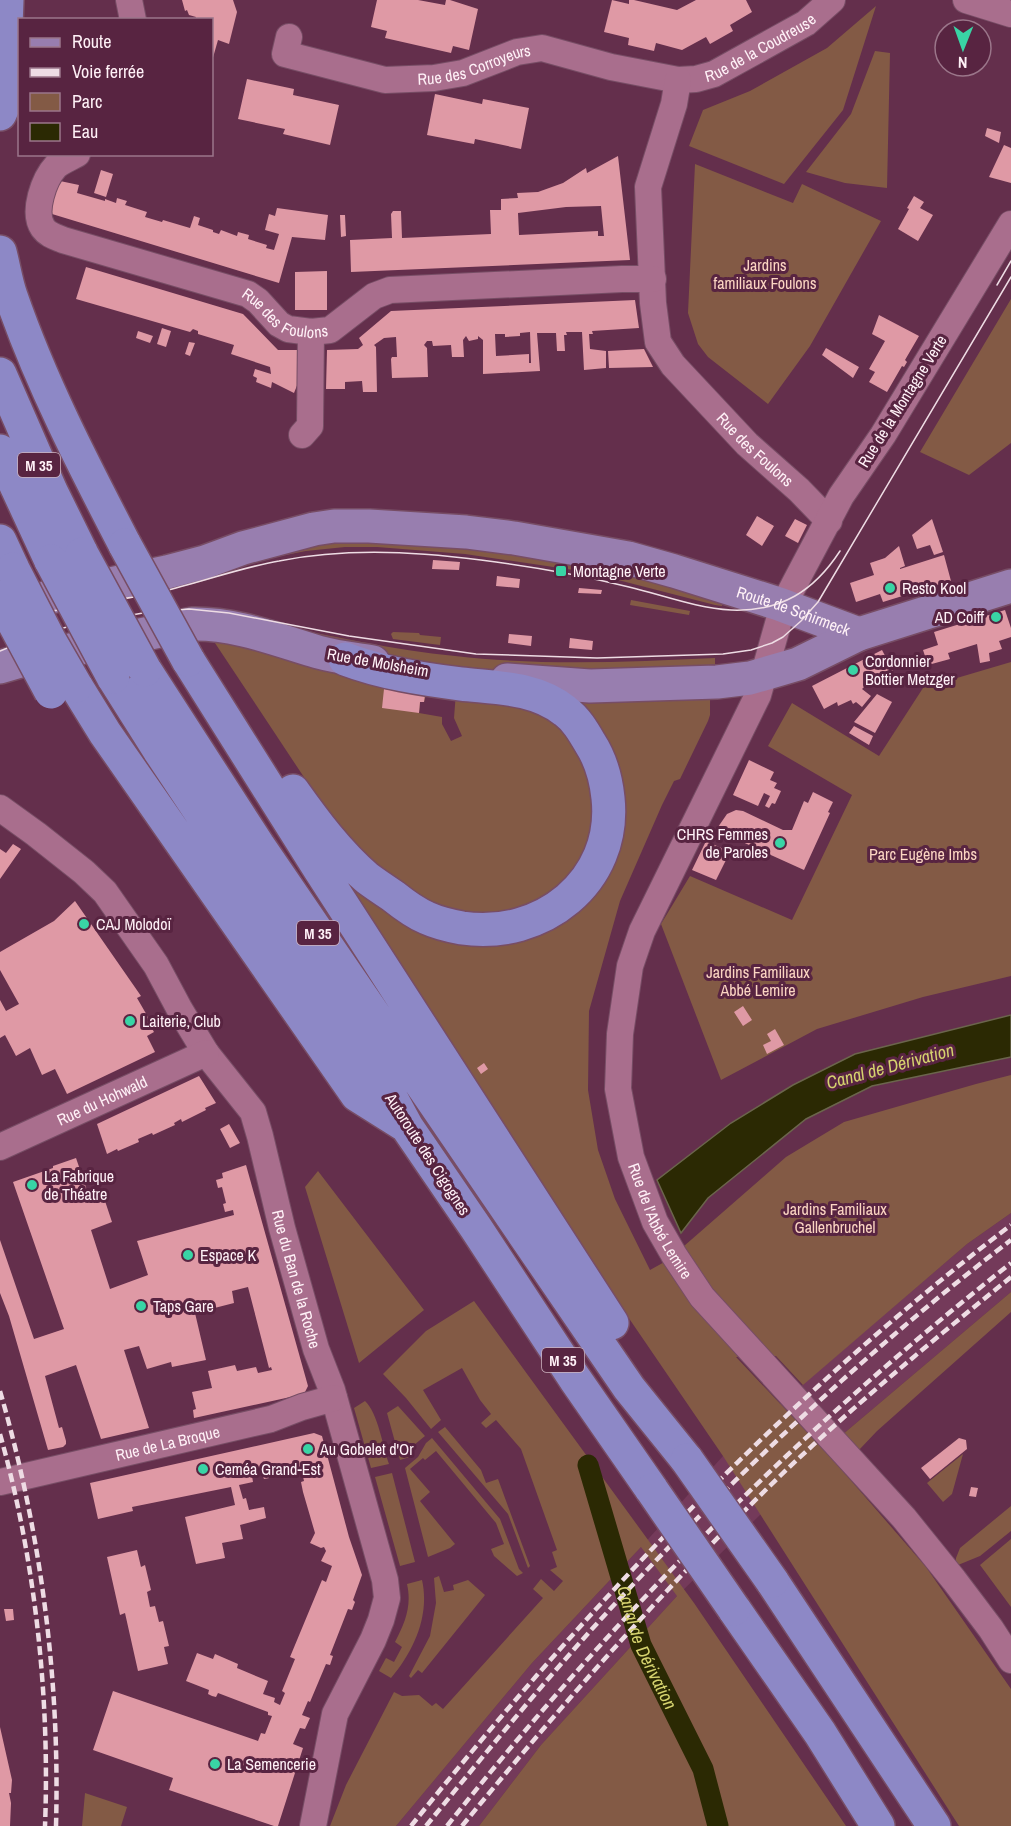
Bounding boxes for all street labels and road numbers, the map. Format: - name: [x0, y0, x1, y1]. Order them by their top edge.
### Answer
- street label: Rue de la Coudreuse: [702, 8, 821, 87]
- street label: Rue des Corroyeurs: [417, 39, 532, 90]
- street label: Rue des Foulons: [238, 282, 329, 343]
- street label: Rue de la Montagne Verte: [852, 331, 952, 471]
- street label: Rue des Foulons: [712, 407, 798, 491]
- road number: M 35: [18, 453, 60, 477]
- street label: Route de Schirmeck: [734, 580, 854, 641]
- street label: Rue de Molsheim: [325, 642, 431, 682]
- road number: M 35: [297, 921, 339, 945]
- street label: Rue du Hohwald: [53, 1070, 151, 1131]
- street label: Autoroute des Cigognes: [380, 1088, 476, 1219]
- street label: Rue de l'Abbé Lemire: [623, 1160, 698, 1283]
- street label: Rue du Ban de la Roche: [267, 1207, 326, 1351]
- road number: M 35: [542, 1348, 584, 1372]
- street label: Rue de La Broque: [113, 1420, 222, 1466]

